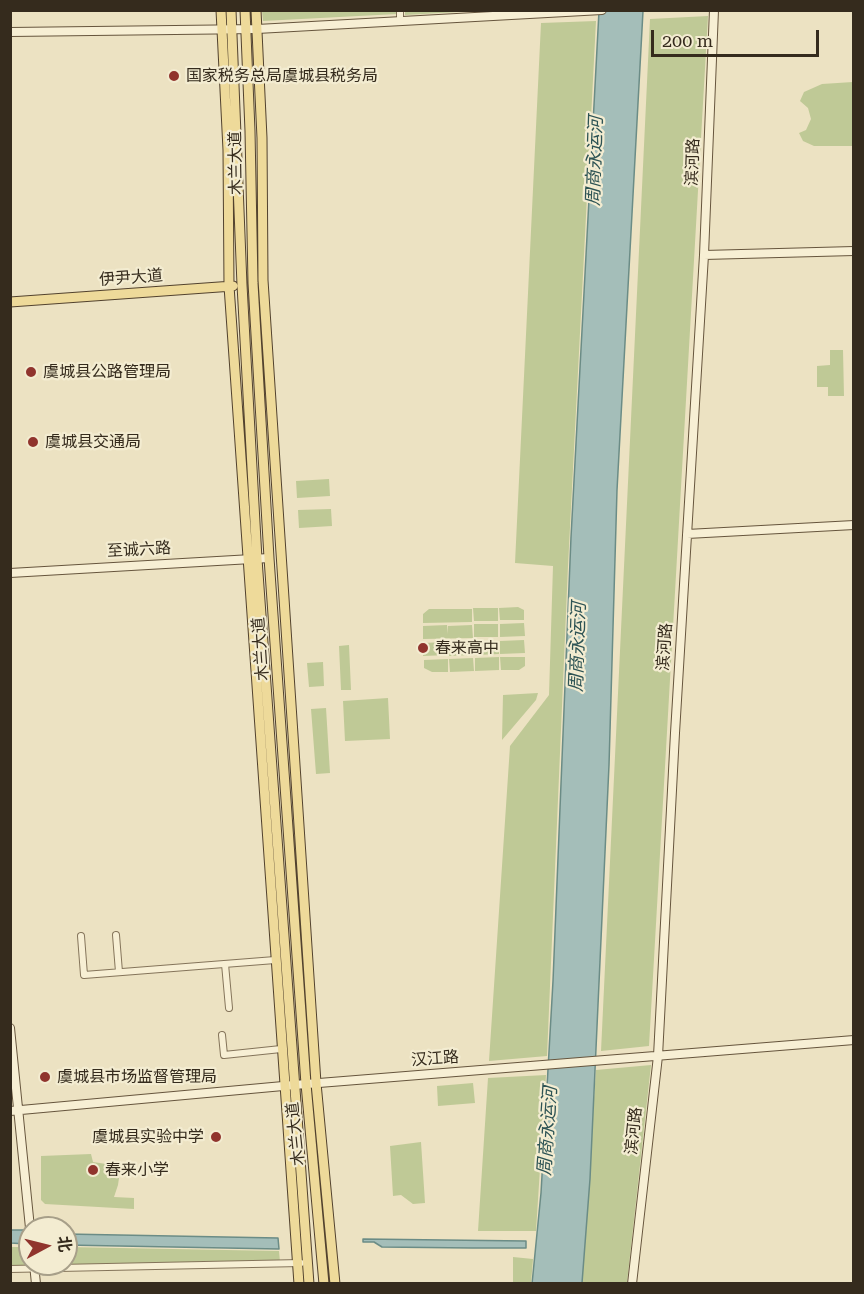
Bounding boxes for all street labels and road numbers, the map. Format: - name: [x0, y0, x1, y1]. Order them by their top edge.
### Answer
- street label: 木兰大道: [226, 131, 246, 195]
- street label: 滨河路: [683, 138, 703, 186]
- street label: 伊尹大道: [98, 266, 164, 290]
- street label: 至诚六路: [107, 539, 171, 561]
- street label: 木兰大道: [249, 616, 273, 682]
- street label: 滨河路: [654, 622, 676, 672]
- street label: 汉江路: [410, 1048, 460, 1070]
- street label: 木兰大道: [283, 1101, 309, 1167]
- street label: 滨河路: [622, 1106, 646, 1156]

